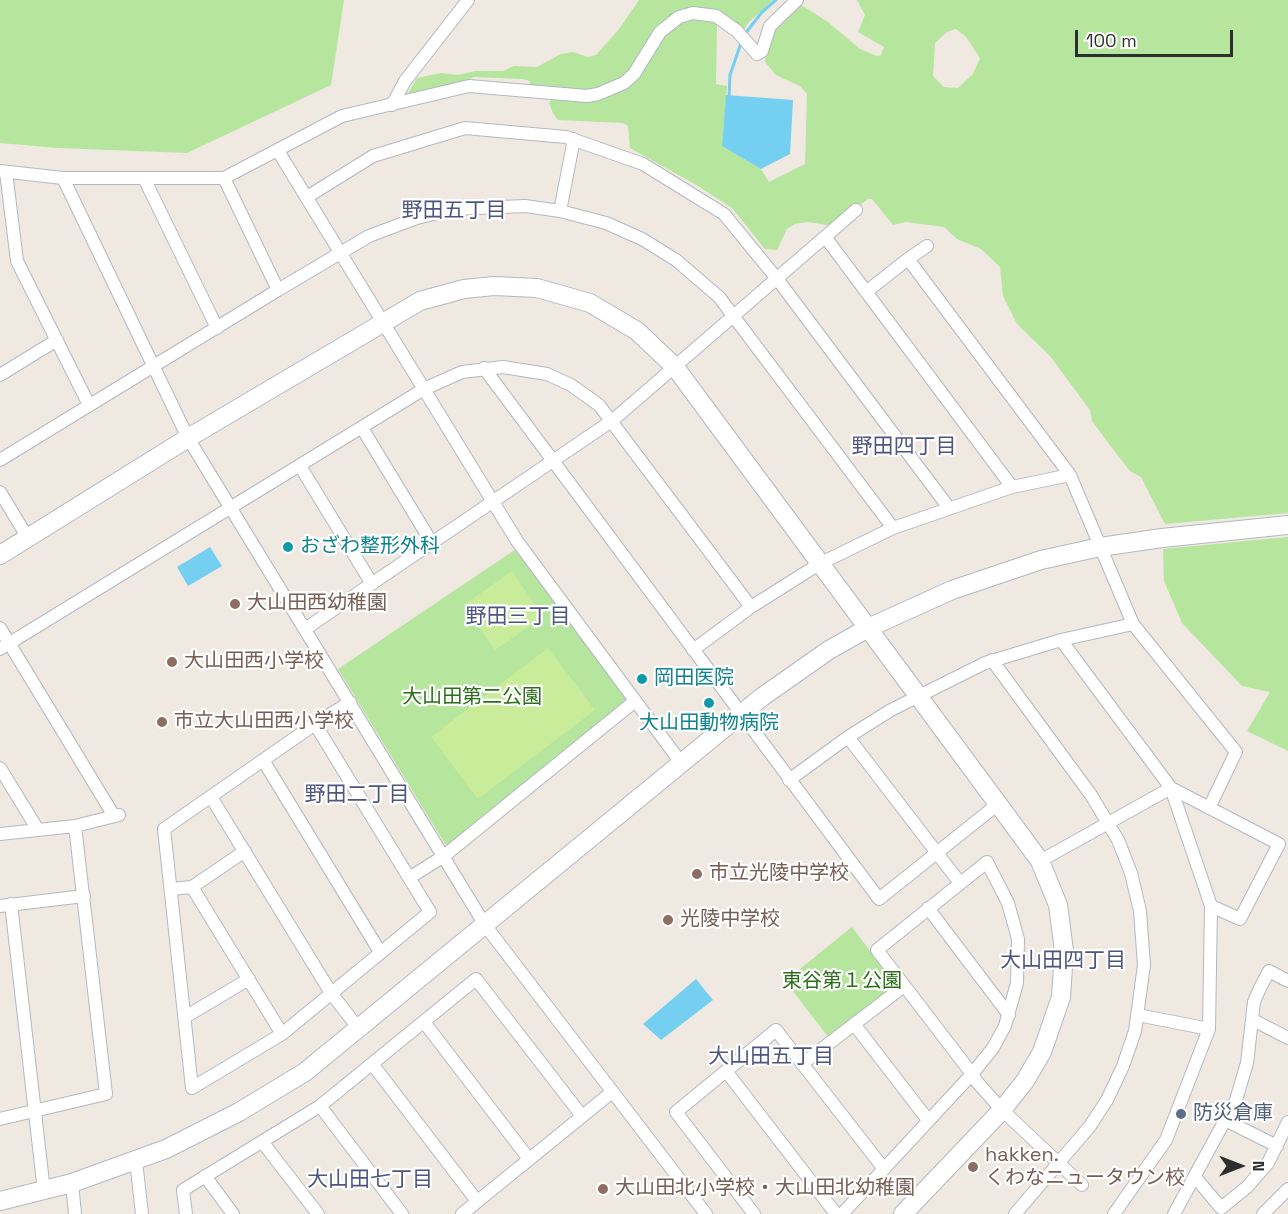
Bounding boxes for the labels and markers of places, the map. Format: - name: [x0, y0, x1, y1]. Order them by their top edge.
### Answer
- place label: おざわ整形外科: [300, 535, 440, 559]
- marker: おざわ整形外科: [281, 540, 295, 554]
- place label: 大山田西幼稚園: [247, 592, 387, 616]
- marker: 大山田西幼稚園: [228, 597, 242, 611]
- place label: 大山田西小学校: [184, 650, 324, 674]
- marker: 大山田西小学校: [165, 655, 179, 669]
- place label: 岡田医院: [654, 667, 734, 691]
- marker: 岡田医院: [635, 672, 649, 686]
- marker: 大山田動物病院: [702, 696, 716, 710]
- place label: 市立大山田西小学校: [174, 710, 354, 734]
- place label: 大山田動物病院: [639, 712, 779, 736]
- marker: 市立大山田西小学校: [155, 715, 169, 729]
- place label: 市立光陵中学校: [709, 862, 849, 886]
- marker: 市立光陵中学校: [690, 867, 704, 881]
- place label: 光陵中学校: [680, 908, 780, 932]
- marker: 光陵中学校: [661, 913, 675, 927]
- place label: 防災倉庫: [1193, 1102, 1273, 1126]
- marker: 防災倉庫: [1174, 1107, 1188, 1121]
- place label: hakken. くわなニュータウン校: [985, 1144, 1185, 1191]
- marker: hakken. くわなニュータウン校: [966, 1160, 980, 1174]
- place label: 大山田北小学校・大山田北幼稚園: [615, 1177, 915, 1201]
- marker: 大山田北小学校・大山田北幼稚園: [596, 1182, 610, 1196]

